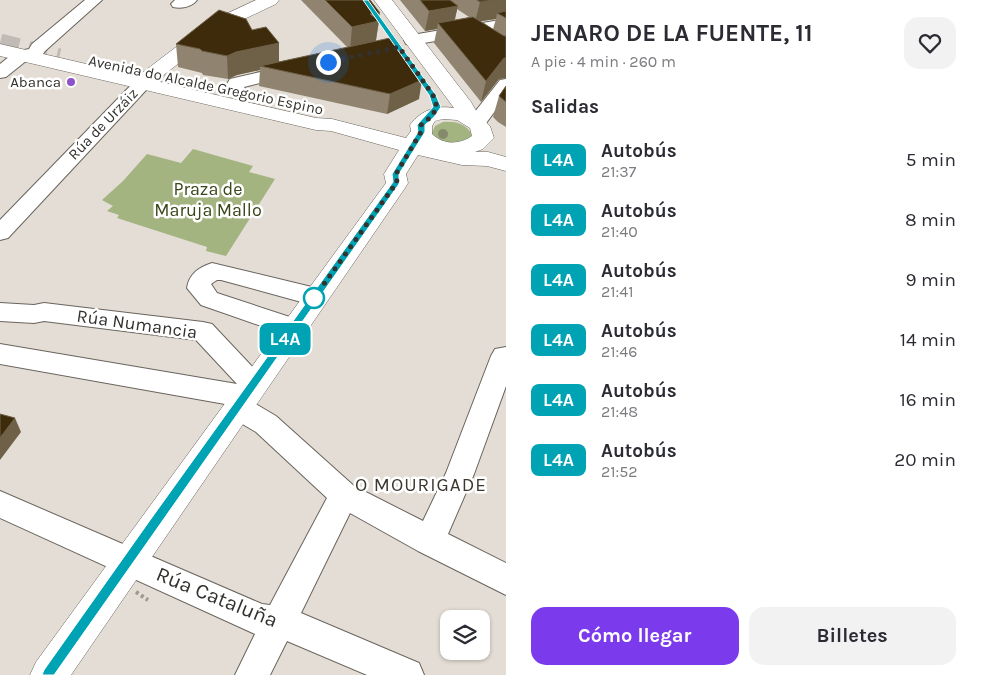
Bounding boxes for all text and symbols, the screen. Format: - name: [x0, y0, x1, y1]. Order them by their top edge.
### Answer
- button: heart: [904, 17, 956, 69]
- text: JENARO DE LA FUENTE, 11: [531, 19, 812, 47]
- your location: [316, 50, 341, 75]
- street label: Avenida do Alcalde Gregorio Espino: [87, 51, 325, 119]
- text: A pie · 4 min · 260 m: [531, 52, 676, 71]
- place label: Abanca: [10, 73, 61, 91]
- marker: Abanca: [65, 76, 77, 88]
- street label: Rúa de Urzáiz: [64, 85, 142, 163]
- text: Salidas: [531, 96, 599, 118]
- text: Autobús: [601, 140, 677, 162]
- text: L4A: [543, 149, 574, 171]
- text: 5 min: [906, 149, 956, 171]
- text: 21:37: [601, 162, 636, 181]
- park label: Praza de Maruja Mallo: [154, 178, 262, 221]
- text: Autobús: [601, 200, 677, 222]
- text: L4A: [543, 209, 574, 231]
- text: 8 min: [905, 209, 956, 231]
- text: 21:40: [601, 222, 638, 241]
- text: Autobús: [601, 260, 677, 282]
- text: L4A: [543, 269, 574, 291]
- text: 9 min: [906, 269, 956, 291]
- text: 21:41: [601, 282, 633, 301]
- unlabelled marker: [303, 287, 325, 309]
- street label: Rúa Numancia: [75, 305, 199, 343]
- text: Autobús: [601, 320, 677, 342]
- line badge: L4A: [256, 323, 314, 355]
- text: L4A: [270, 328, 300, 350]
- text: L4A: [543, 329, 574, 351]
- text: 14 min: [900, 329, 956, 351]
- text: 21:46: [601, 342, 637, 361]
- text: Autobús: [601, 380, 677, 402]
- text: L4A: [543, 389, 574, 411]
- text: 16 min: [899, 389, 956, 411]
- text: 21:48: [601, 402, 638, 421]
- text: Autobús: [601, 440, 677, 462]
- text: L4A: [543, 449, 574, 471]
- text: 20 min: [894, 449, 956, 471]
- text: 21:52: [601, 462, 638, 481]
- district label: O MOURIGADE: [355, 474, 487, 496]
- street label: Rúa Cataluña: [153, 562, 281, 632]
- button: Cómo llegar: [531, 607, 739, 665]
- button: Billetes: [749, 607, 956, 665]
- map controls: [440, 610, 490, 660]
- button: layers: [440, 610, 490, 660]

